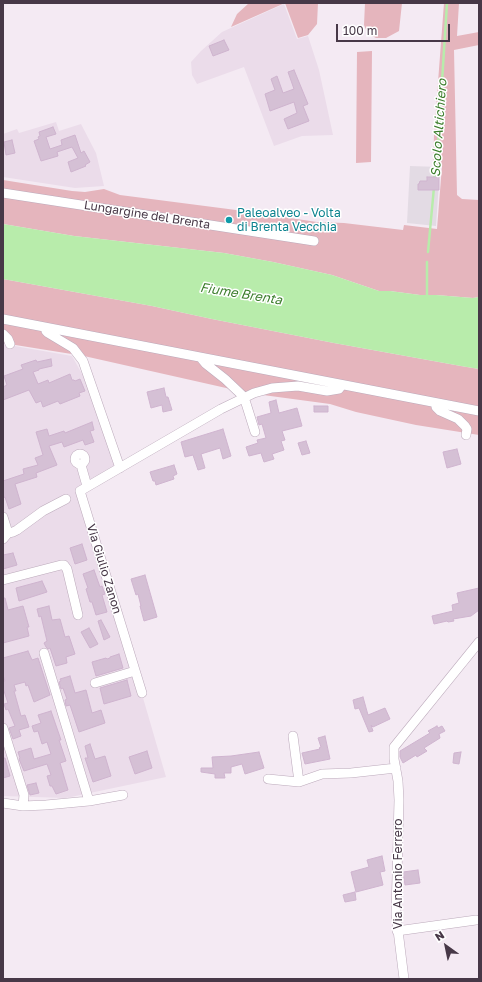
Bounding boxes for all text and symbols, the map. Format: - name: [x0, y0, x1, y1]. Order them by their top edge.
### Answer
- scale bar: [338, 16, 452, 42]
- text: 100 m: [343, 23, 377, 38]
- water label: Scolo Altichiero: [428, 78, 450, 178]
- street label: Lungargine del Brenta: [83, 198, 211, 232]
- place label: Paleoalveo - Volta di Brenta Vecchia: [237, 206, 341, 234]
- marker: Paleoalveo - Volta di Brenta Vecchia: [224, 215, 234, 225]
- water label: Fiume Brenta: [199, 280, 283, 308]
- street label: Via Giulio Zanon: [83, 522, 125, 616]
- street label: Via Antonio Ferrero: [391, 818, 405, 930]
- north arrow: [426, 926, 466, 966]
- text: N: [432, 928, 446, 943]

